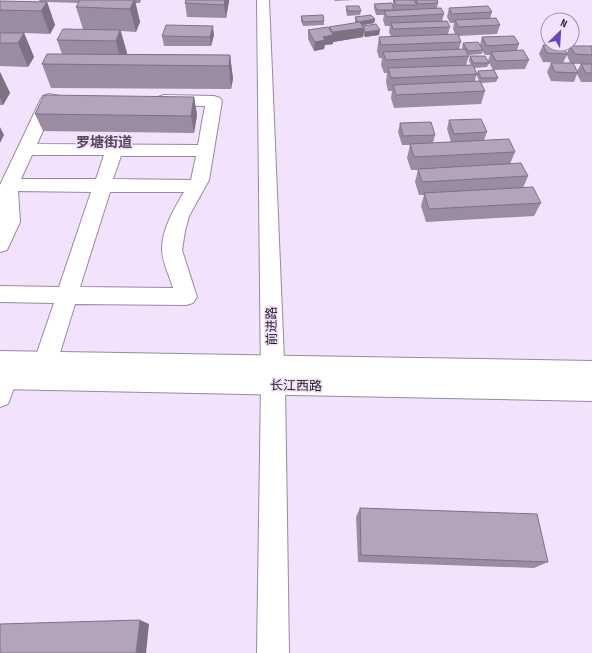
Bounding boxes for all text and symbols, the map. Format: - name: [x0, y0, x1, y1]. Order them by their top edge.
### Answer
- north arrow: [540, 12, 580, 52]
- text: N: [559, 16, 570, 31]
- district label: 罗塘街道: [76, 134, 132, 151]
- street label: 前进路: [264, 306, 280, 346]
- street label: 长江西路: [270, 378, 322, 394]

